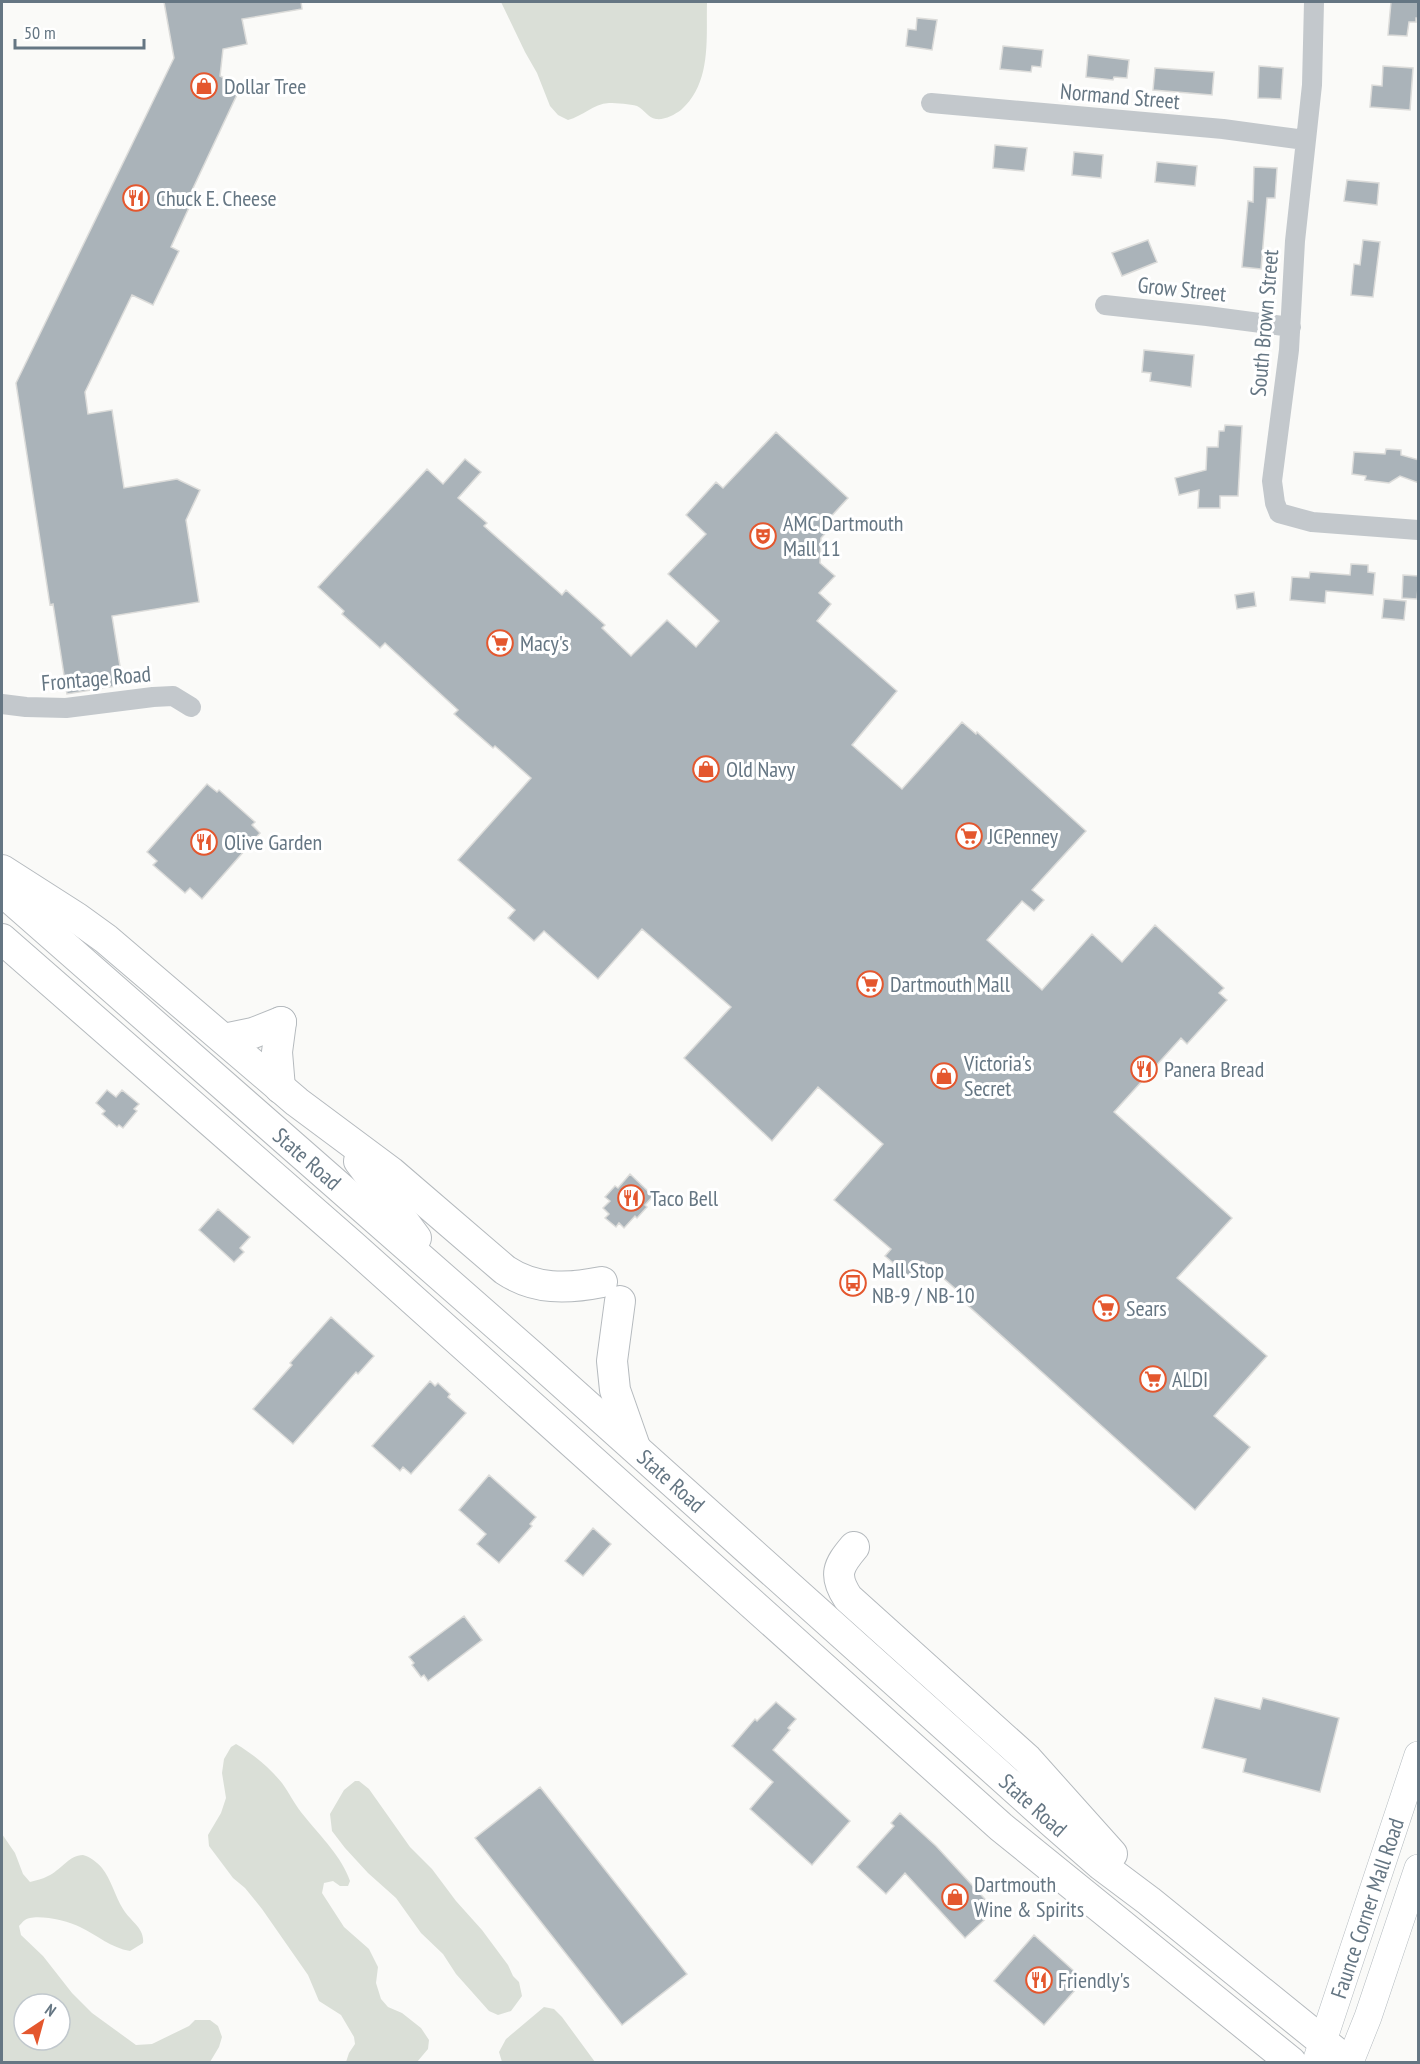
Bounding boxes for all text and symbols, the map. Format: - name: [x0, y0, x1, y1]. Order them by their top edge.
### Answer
- scale bar: [15, 12, 144, 50]
- text: 50 m: [24, 21, 56, 44]
- shop icon: Dollar Tree: [189, 71, 219, 101]
- place label: Dollar Tree: [224, 72, 306, 100]
- street label: Normand Street: [1059, 77, 1181, 115]
- restaurant icon: Chuck E. Cheese: [121, 183, 151, 213]
- place label: Chuck E. Cheese: [156, 184, 277, 212]
- street label: South Brown Street: [1244, 248, 1284, 398]
- street label: Grow Street: [1136, 270, 1228, 308]
- place label: AMC Dartmouth Mall 11: [783, 509, 904, 562]
- theatre icon: AMC Dartmouth Mall 11: [748, 521, 778, 551]
- supermarket icon: Macy's: [485, 628, 515, 658]
- place label: Macy's: [520, 629, 569, 657]
- street label: Frontage Road: [40, 659, 152, 697]
- shop icon: Old Navy: [691, 754, 721, 784]
- place label: Old Navy: [726, 755, 796, 783]
- supermarket icon: JCPenney: [954, 821, 984, 851]
- place label: JCPenney: [987, 822, 1059, 850]
- restaurant icon: Olive Garden: [189, 827, 219, 857]
- place label: Olive Garden: [224, 828, 322, 856]
- supermarket icon: Dartmouth Mall: [855, 969, 885, 999]
- place label: Dartmouth Mall: [890, 970, 1011, 998]
- place label: Victoria's Secret: [963, 1049, 1032, 1102]
- restaurant icon: Panera Bread: [1129, 1054, 1159, 1084]
- place label: Panera Bread: [1164, 1055, 1264, 1083]
- shop icon: Victoria's Secret: [929, 1061, 959, 1091]
- street label: State Road: [267, 1121, 347, 1196]
- restaurant icon: Taco Bell: [616, 1183, 646, 1213]
- place label: Taco Bell: [650, 1184, 719, 1212]
- place label: Mall Stop NB-9 / NB-10: [872, 1256, 975, 1309]
- bus stop icon: Mall Stop NB-9 / NB-10: [838, 1268, 868, 1298]
- supermarket icon: Sears: [1091, 1293, 1121, 1323]
- place label: Sears: [1126, 1294, 1167, 1322]
- supermarket icon: ALDI: [1138, 1364, 1168, 1394]
- place label: ALDI: [1172, 1365, 1208, 1393]
- street label: State Road: [632, 1443, 711, 1518]
- street label: State Road: [993, 1767, 1073, 1843]
- street label: Faunce Corner Mall Road: [1324, 1815, 1410, 2002]
- place label: Dartmouth Wine & Spirits: [974, 1870, 1084, 1923]
- shop icon: Dartmouth Wine & Spirits: [940, 1882, 970, 1912]
- restaurant icon: Friendly's: [1024, 1965, 1054, 1995]
- place label: Friendly's: [1058, 1966, 1130, 1994]
- north arrow: [12, 1992, 72, 2052]
- text: N: [41, 1999, 60, 2020]

